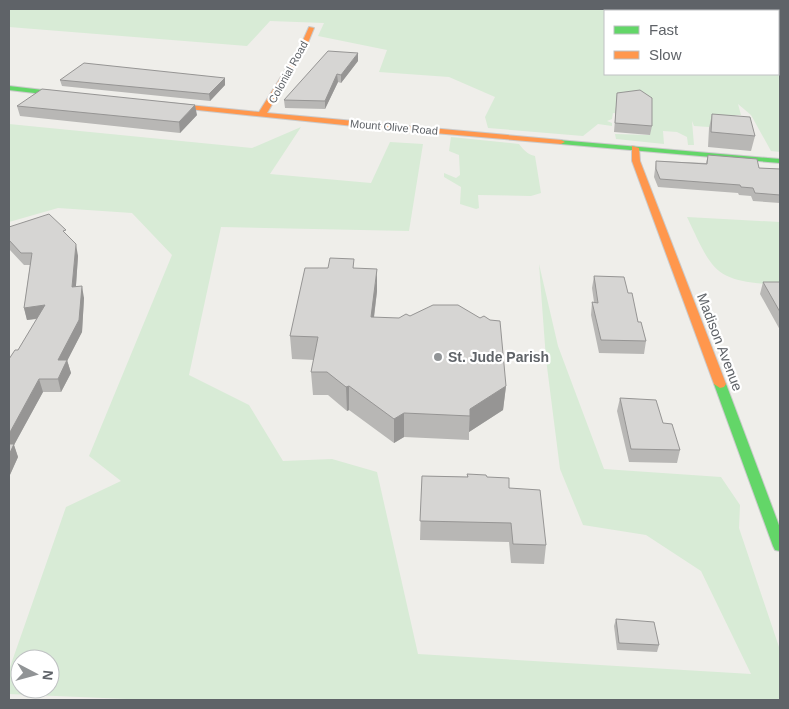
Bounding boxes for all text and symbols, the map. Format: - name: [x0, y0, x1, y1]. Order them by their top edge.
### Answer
- legend: [604, 10, 779, 75]
- text: Fast: [649, 21, 679, 38]
- street label: Colonial Road: [266, 39, 310, 105]
- text: Slow: [649, 46, 682, 63]
- street label: Mount Olive Road: [350, 117, 438, 137]
- street label: Madison Avenue: [694, 291, 746, 393]
- place label: St. Jude Parish: [448, 349, 549, 365]
- marker: St. Jude Parish: [432, 351, 444, 363]
- north arrow: [10, 649, 60, 699]
- text: N: [39, 669, 56, 681]

